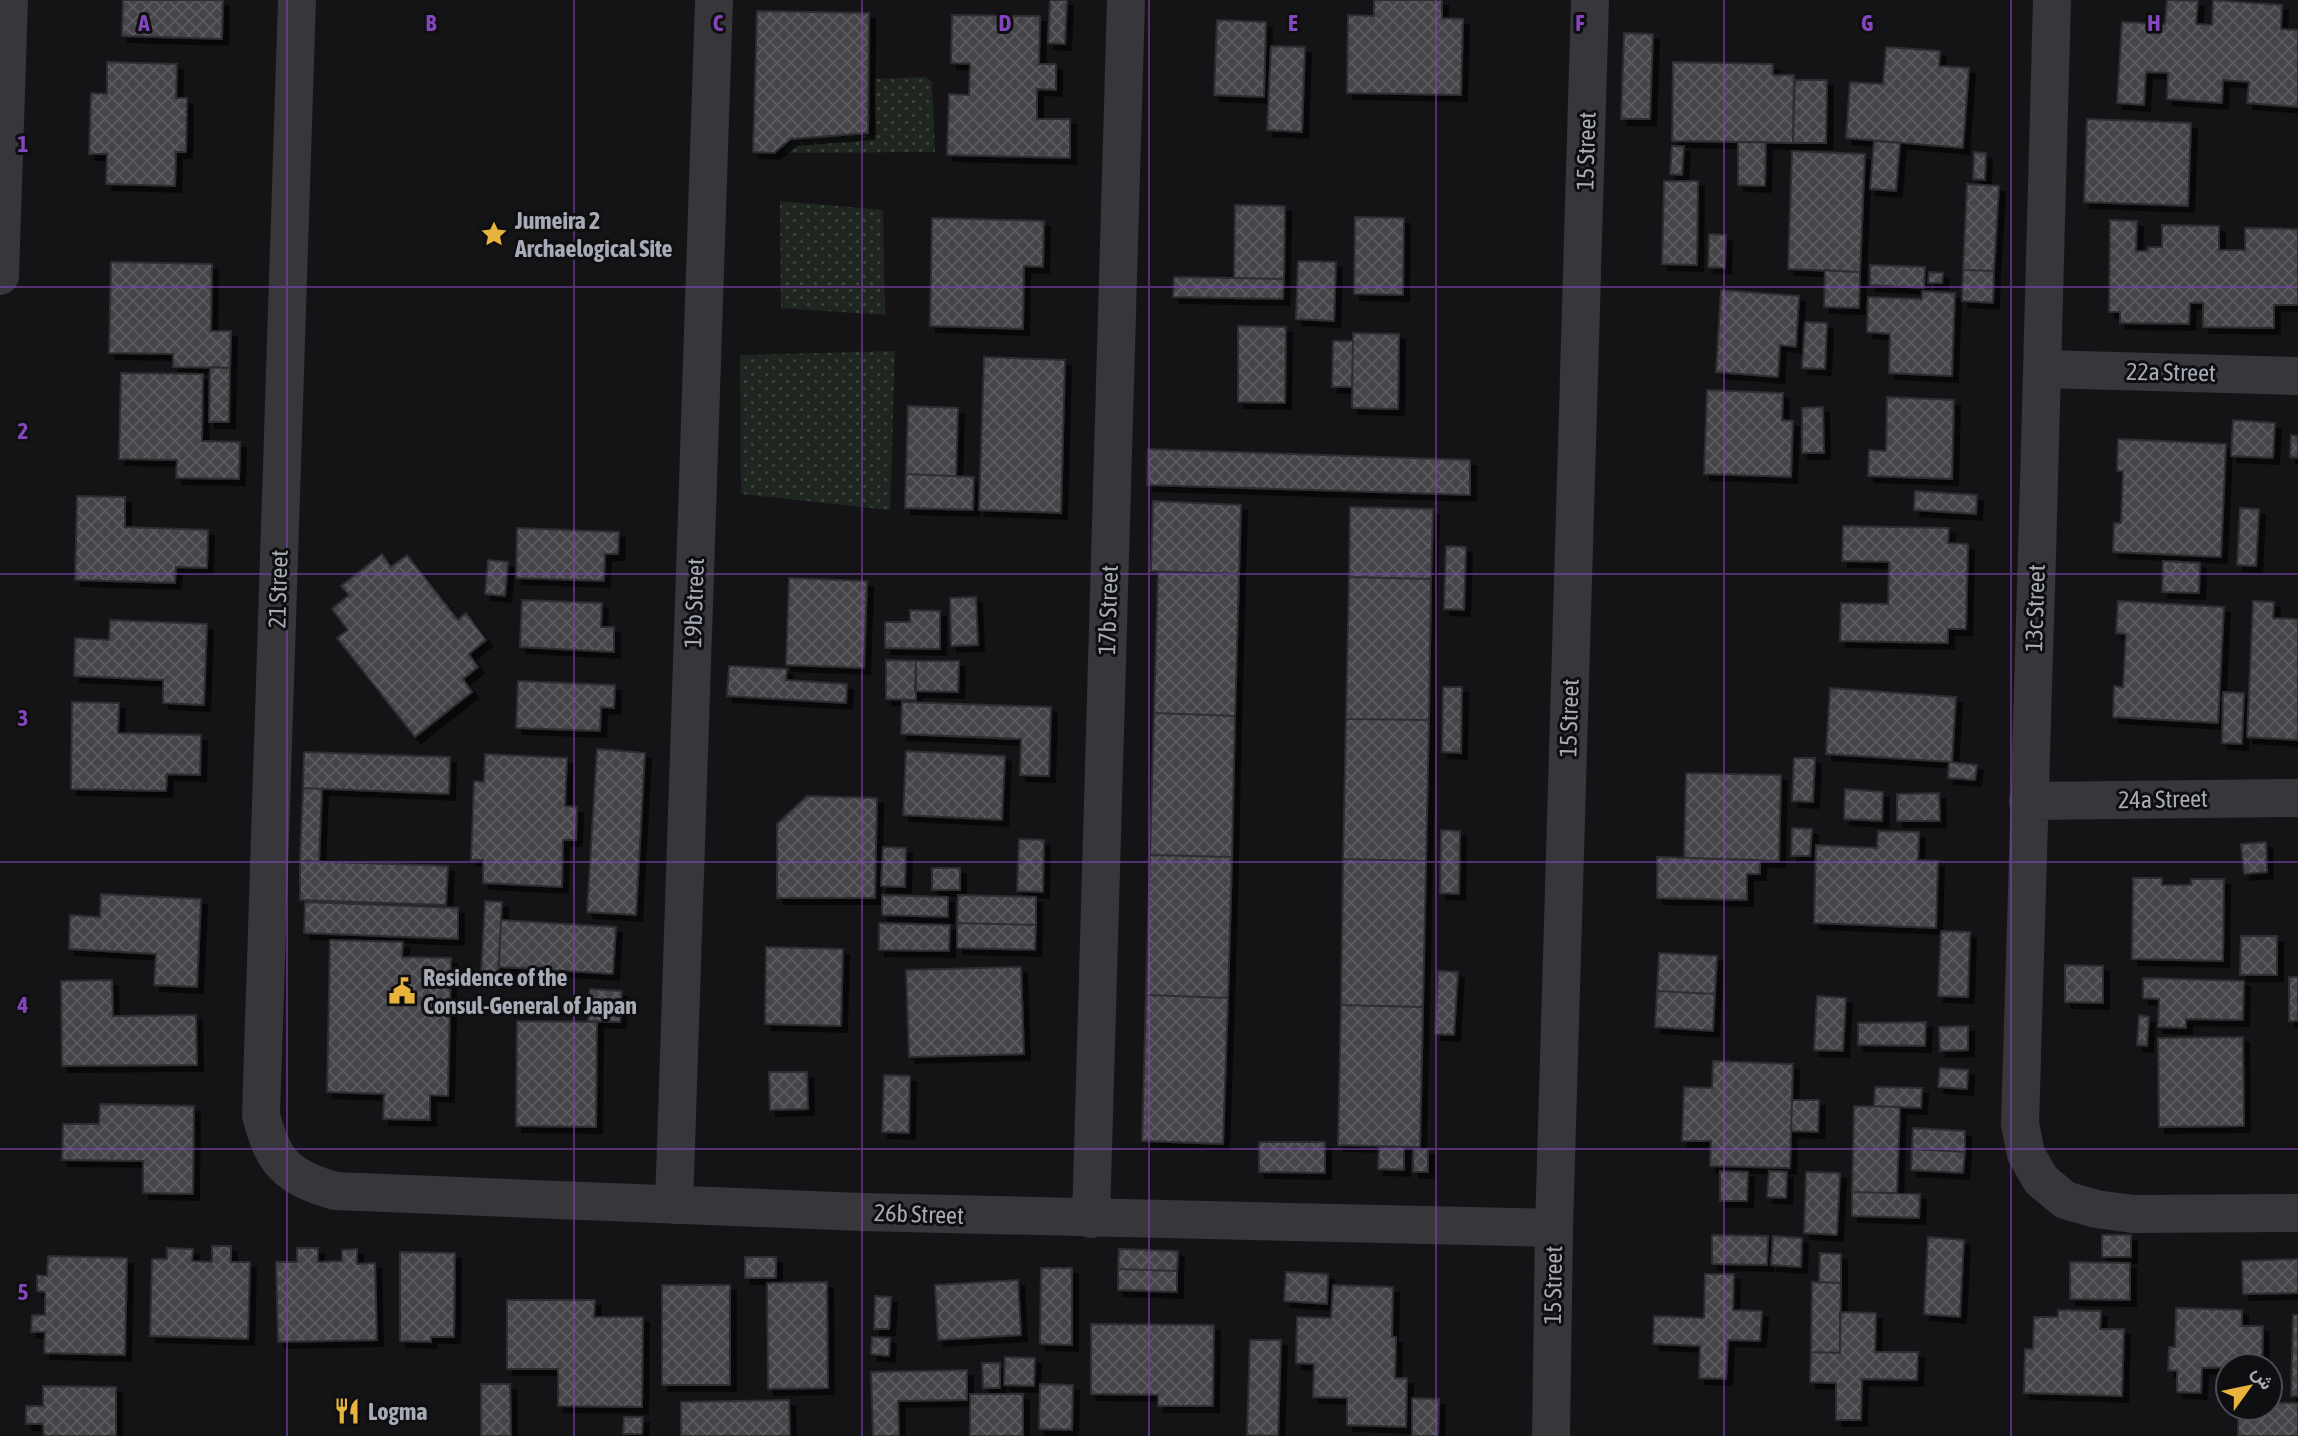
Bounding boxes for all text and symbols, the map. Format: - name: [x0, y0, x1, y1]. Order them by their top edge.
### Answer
- text: A: [137, 10, 150, 36]
- text: B: [426, 10, 437, 36]
- text: C: [713, 10, 724, 36]
- text: D: [999, 10, 1012, 36]
- text: E: [1288, 10, 1298, 36]
- text: F: [1575, 10, 1585, 36]
- text: G: [1861, 10, 1873, 36]
- text: H: [2147, 10, 2161, 36]
- street label: 15 Street: [1571, 111, 1601, 191]
- text: 1: [18, 131, 29, 157]
- place label: Jumeira 2 Archaelogical Site: [514, 207, 673, 262]
- place icon: Jumeira 2 Archaelogical Site: [479, 219, 509, 249]
- street label: 22a Street: [2126, 358, 2216, 386]
- text: 2: [18, 418, 28, 444]
- street label: 21 Street: [263, 549, 293, 629]
- street label: 19b Street: [679, 558, 709, 648]
- street label: 13c Street: [2020, 564, 2050, 652]
- street label: 17b Street: [1093, 565, 1123, 655]
- street label: 15 Street: [1554, 678, 1584, 758]
- text: 3: [18, 705, 28, 731]
- street label: 24a Street: [2118, 785, 2208, 813]
- place label: Residence of the Consul-General of Japan: [423, 964, 637, 1019]
- public building icon: Residence of the Consul-General of Japan: [387, 976, 417, 1006]
- text: 4: [17, 992, 29, 1018]
- street label: 26b Street: [874, 1199, 964, 1229]
- street label: 15 Street: [1539, 1245, 1567, 1324]
- text: 5: [18, 1279, 29, 1305]
- north arrow: [2214, 1352, 2284, 1422]
- text: ش: [2247, 1362, 2279, 1394]
- restaurant icon: Logma: [332, 1396, 362, 1426]
- place label: Logma: [368, 1398, 427, 1425]

